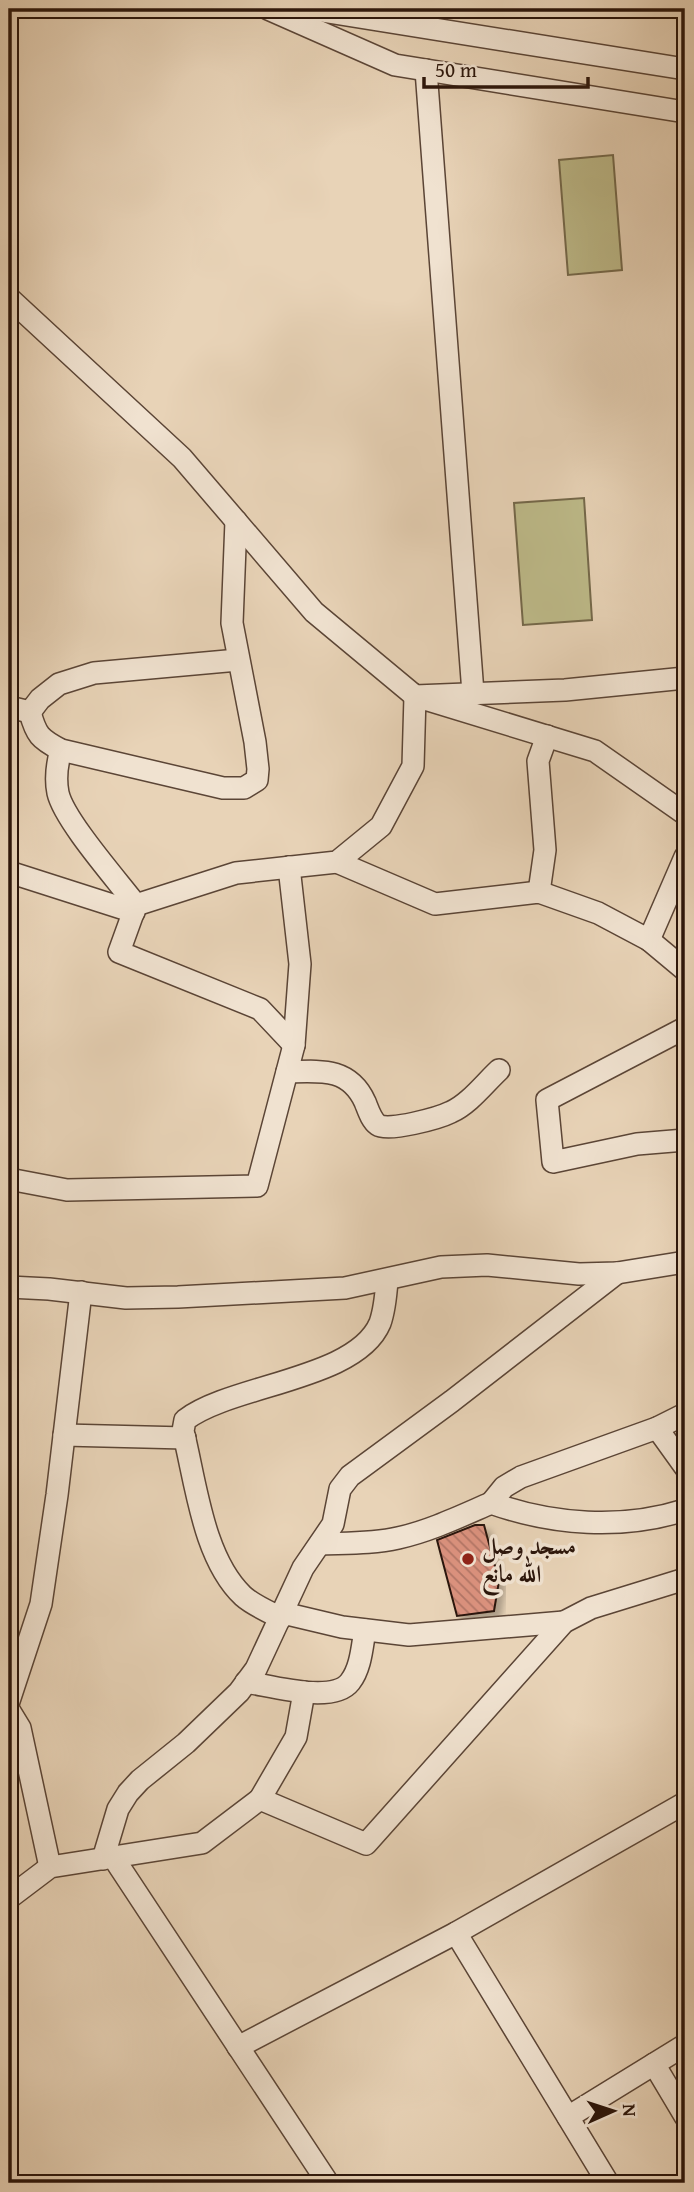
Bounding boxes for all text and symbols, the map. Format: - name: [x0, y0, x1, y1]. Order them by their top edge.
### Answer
- scale bar: [424, 46, 589, 90]
- text: 50 m: [435, 54, 477, 85]
- place label: مسجد وصل الله مانع: [482, 1528, 576, 1596]
- marker: مسجد وصل الله مانع: [460, 1551, 476, 1567]
- north arrow: [578, 2076, 648, 2146]
- text: N: [616, 2103, 644, 2117]

